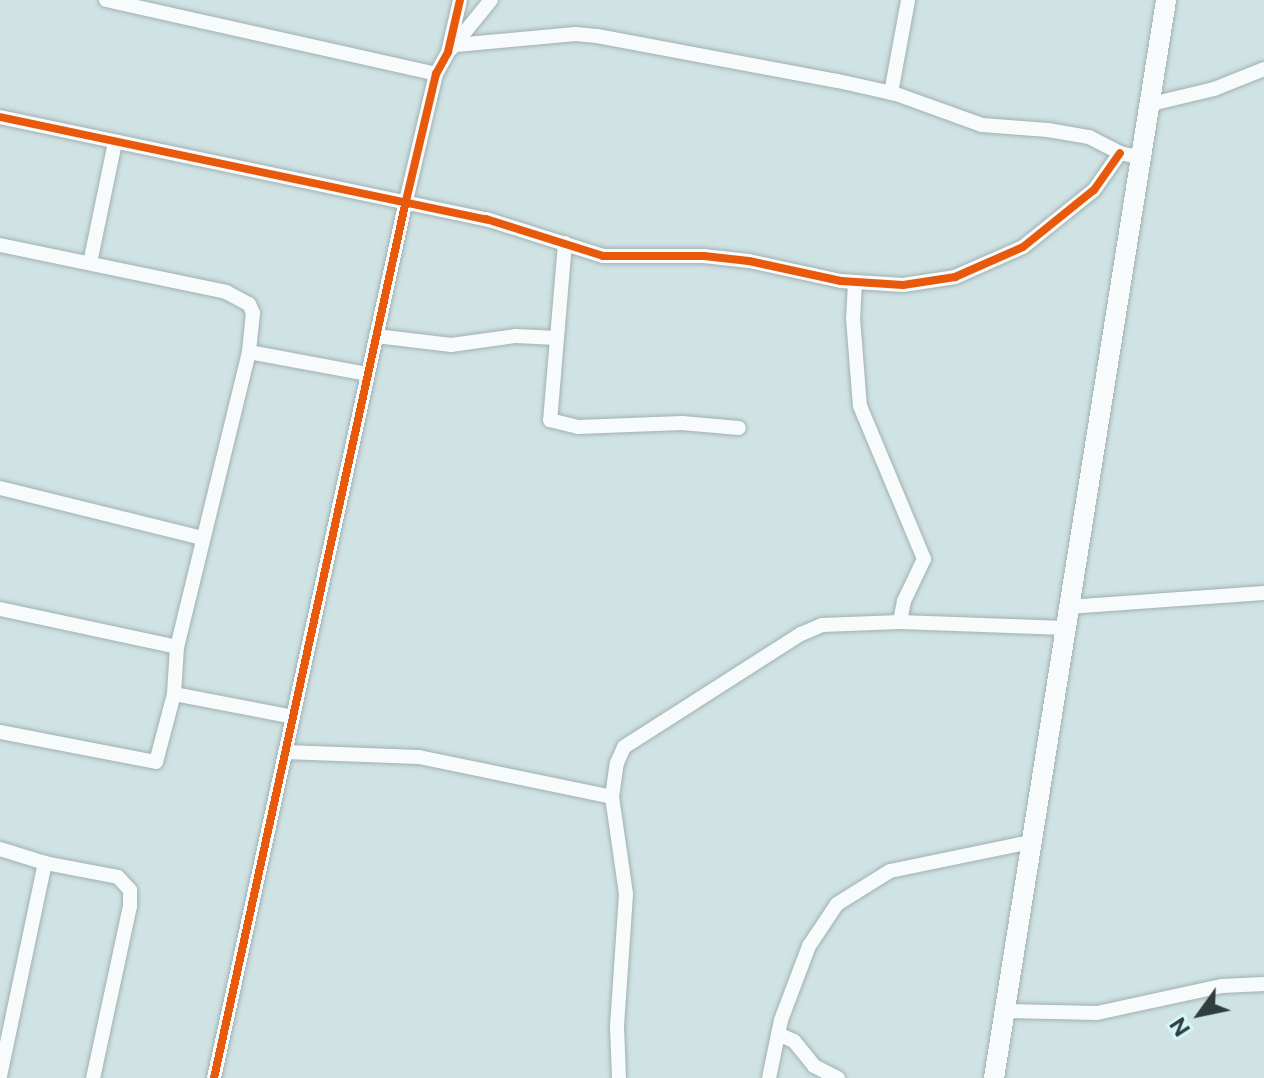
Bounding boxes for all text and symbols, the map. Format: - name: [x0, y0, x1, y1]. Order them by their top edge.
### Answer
- north arrow: [1160, 974, 1240, 1054]
- text: N: [1164, 1013, 1195, 1041]

